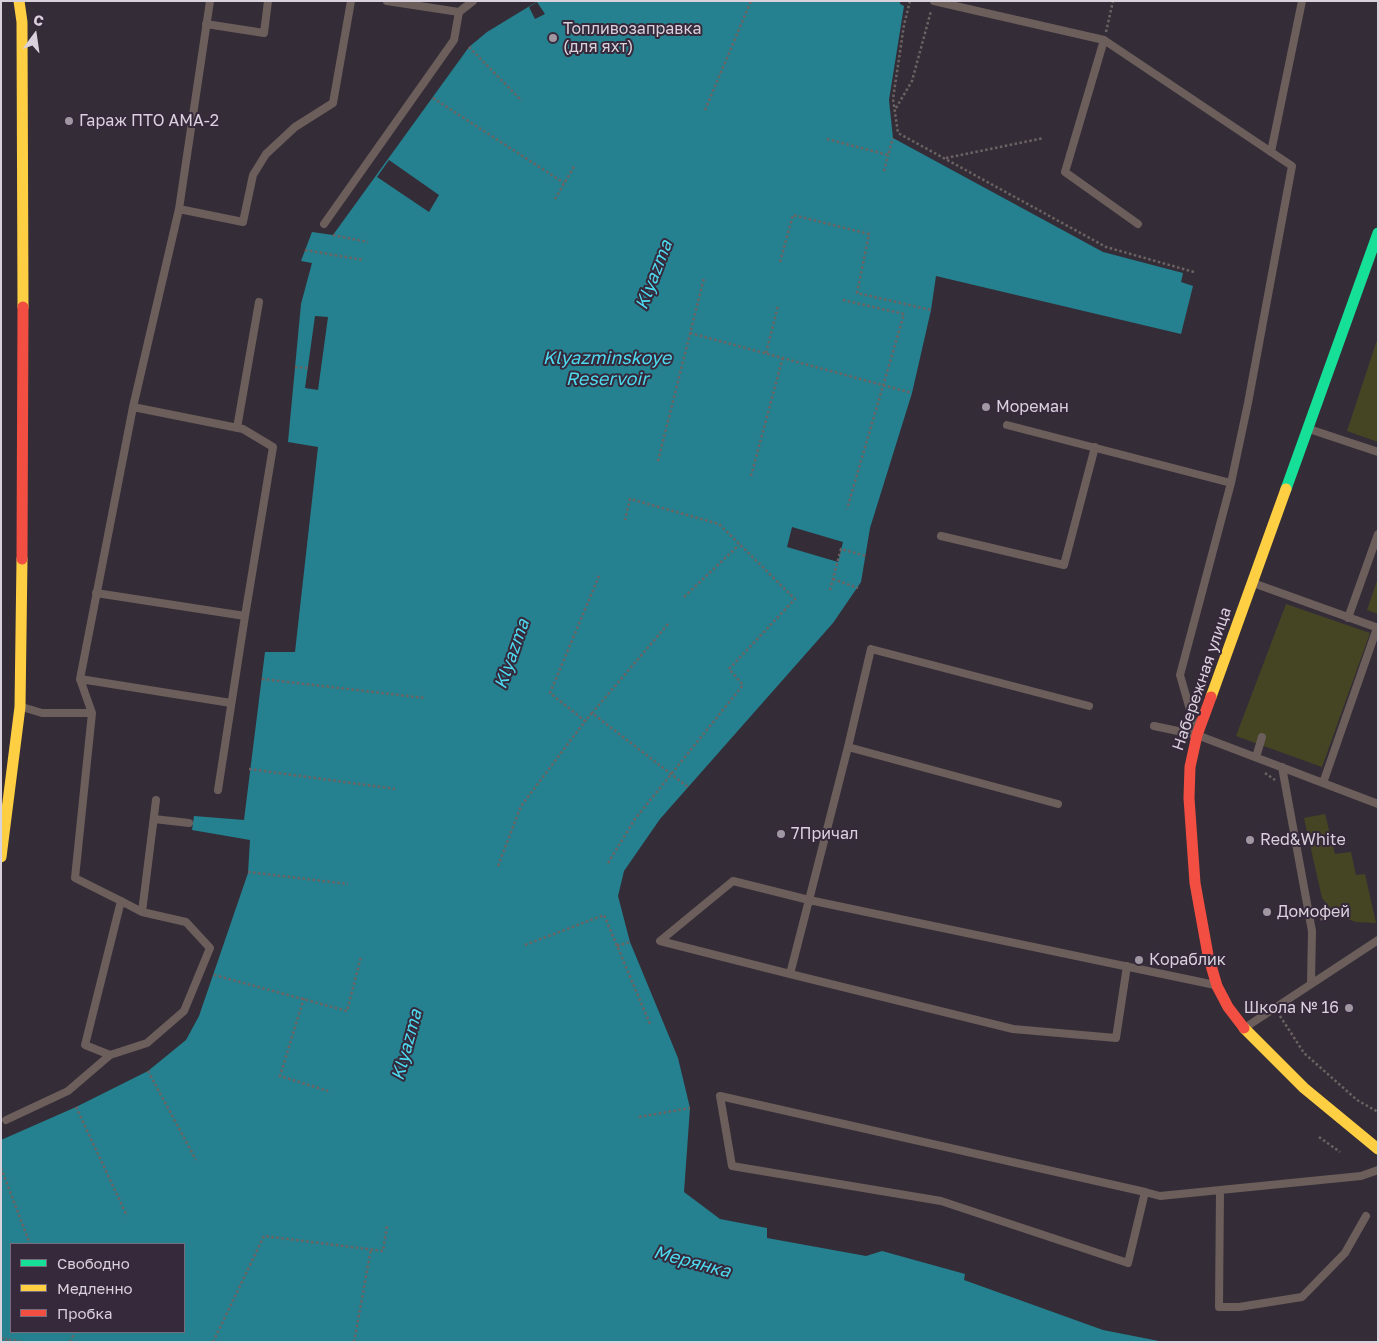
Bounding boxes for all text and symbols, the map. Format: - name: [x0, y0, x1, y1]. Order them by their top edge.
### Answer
- north arrow: [10, 10, 60, 60]
- text: С: [32, 11, 46, 29]
- place label: Топливозаправка (для яхт): [563, 19, 701, 57]
- marker: Топливозаправка (для яхт): [547, 32, 559, 44]
- place label: Гараж ПТО АМА-2: [79, 111, 219, 131]
- marker: Гараж ПТО АМА-2: [63, 115, 75, 127]
- water label: Klyazma: [631, 237, 677, 313]
- water label: Klyazminskoye Reservoir: [543, 347, 671, 389]
- place label: Мореман: [996, 397, 1069, 417]
- marker: Мореман: [980, 401, 992, 413]
- street label: Набережная улица: [1168, 605, 1236, 753]
- water label: Klyazma: [490, 616, 534, 692]
- place label: 7Причал: [791, 824, 858, 844]
- marker: 7Причал: [775, 828, 787, 840]
- place label: Red&White: [1260, 830, 1346, 850]
- marker: Red&White: [1244, 834, 1256, 846]
- place label: Домофей: [1277, 902, 1350, 922]
- marker: Домофей: [1261, 906, 1273, 918]
- place label: Кораблик: [1149, 950, 1226, 970]
- marker: Кораблик: [1133, 954, 1145, 966]
- place label: Школа № 16: [1244, 998, 1339, 1018]
- marker: Школа № 16: [1343, 1002, 1355, 1014]
- water label: Klyazma: [387, 1007, 427, 1083]
- water label: Мерянка: [651, 1241, 733, 1283]
- legend: [10, 1243, 185, 1333]
- text: Свободно: [57, 1254, 130, 1272]
- text: Медленно: [57, 1279, 133, 1297]
- text: Пробка: [57, 1304, 112, 1322]

